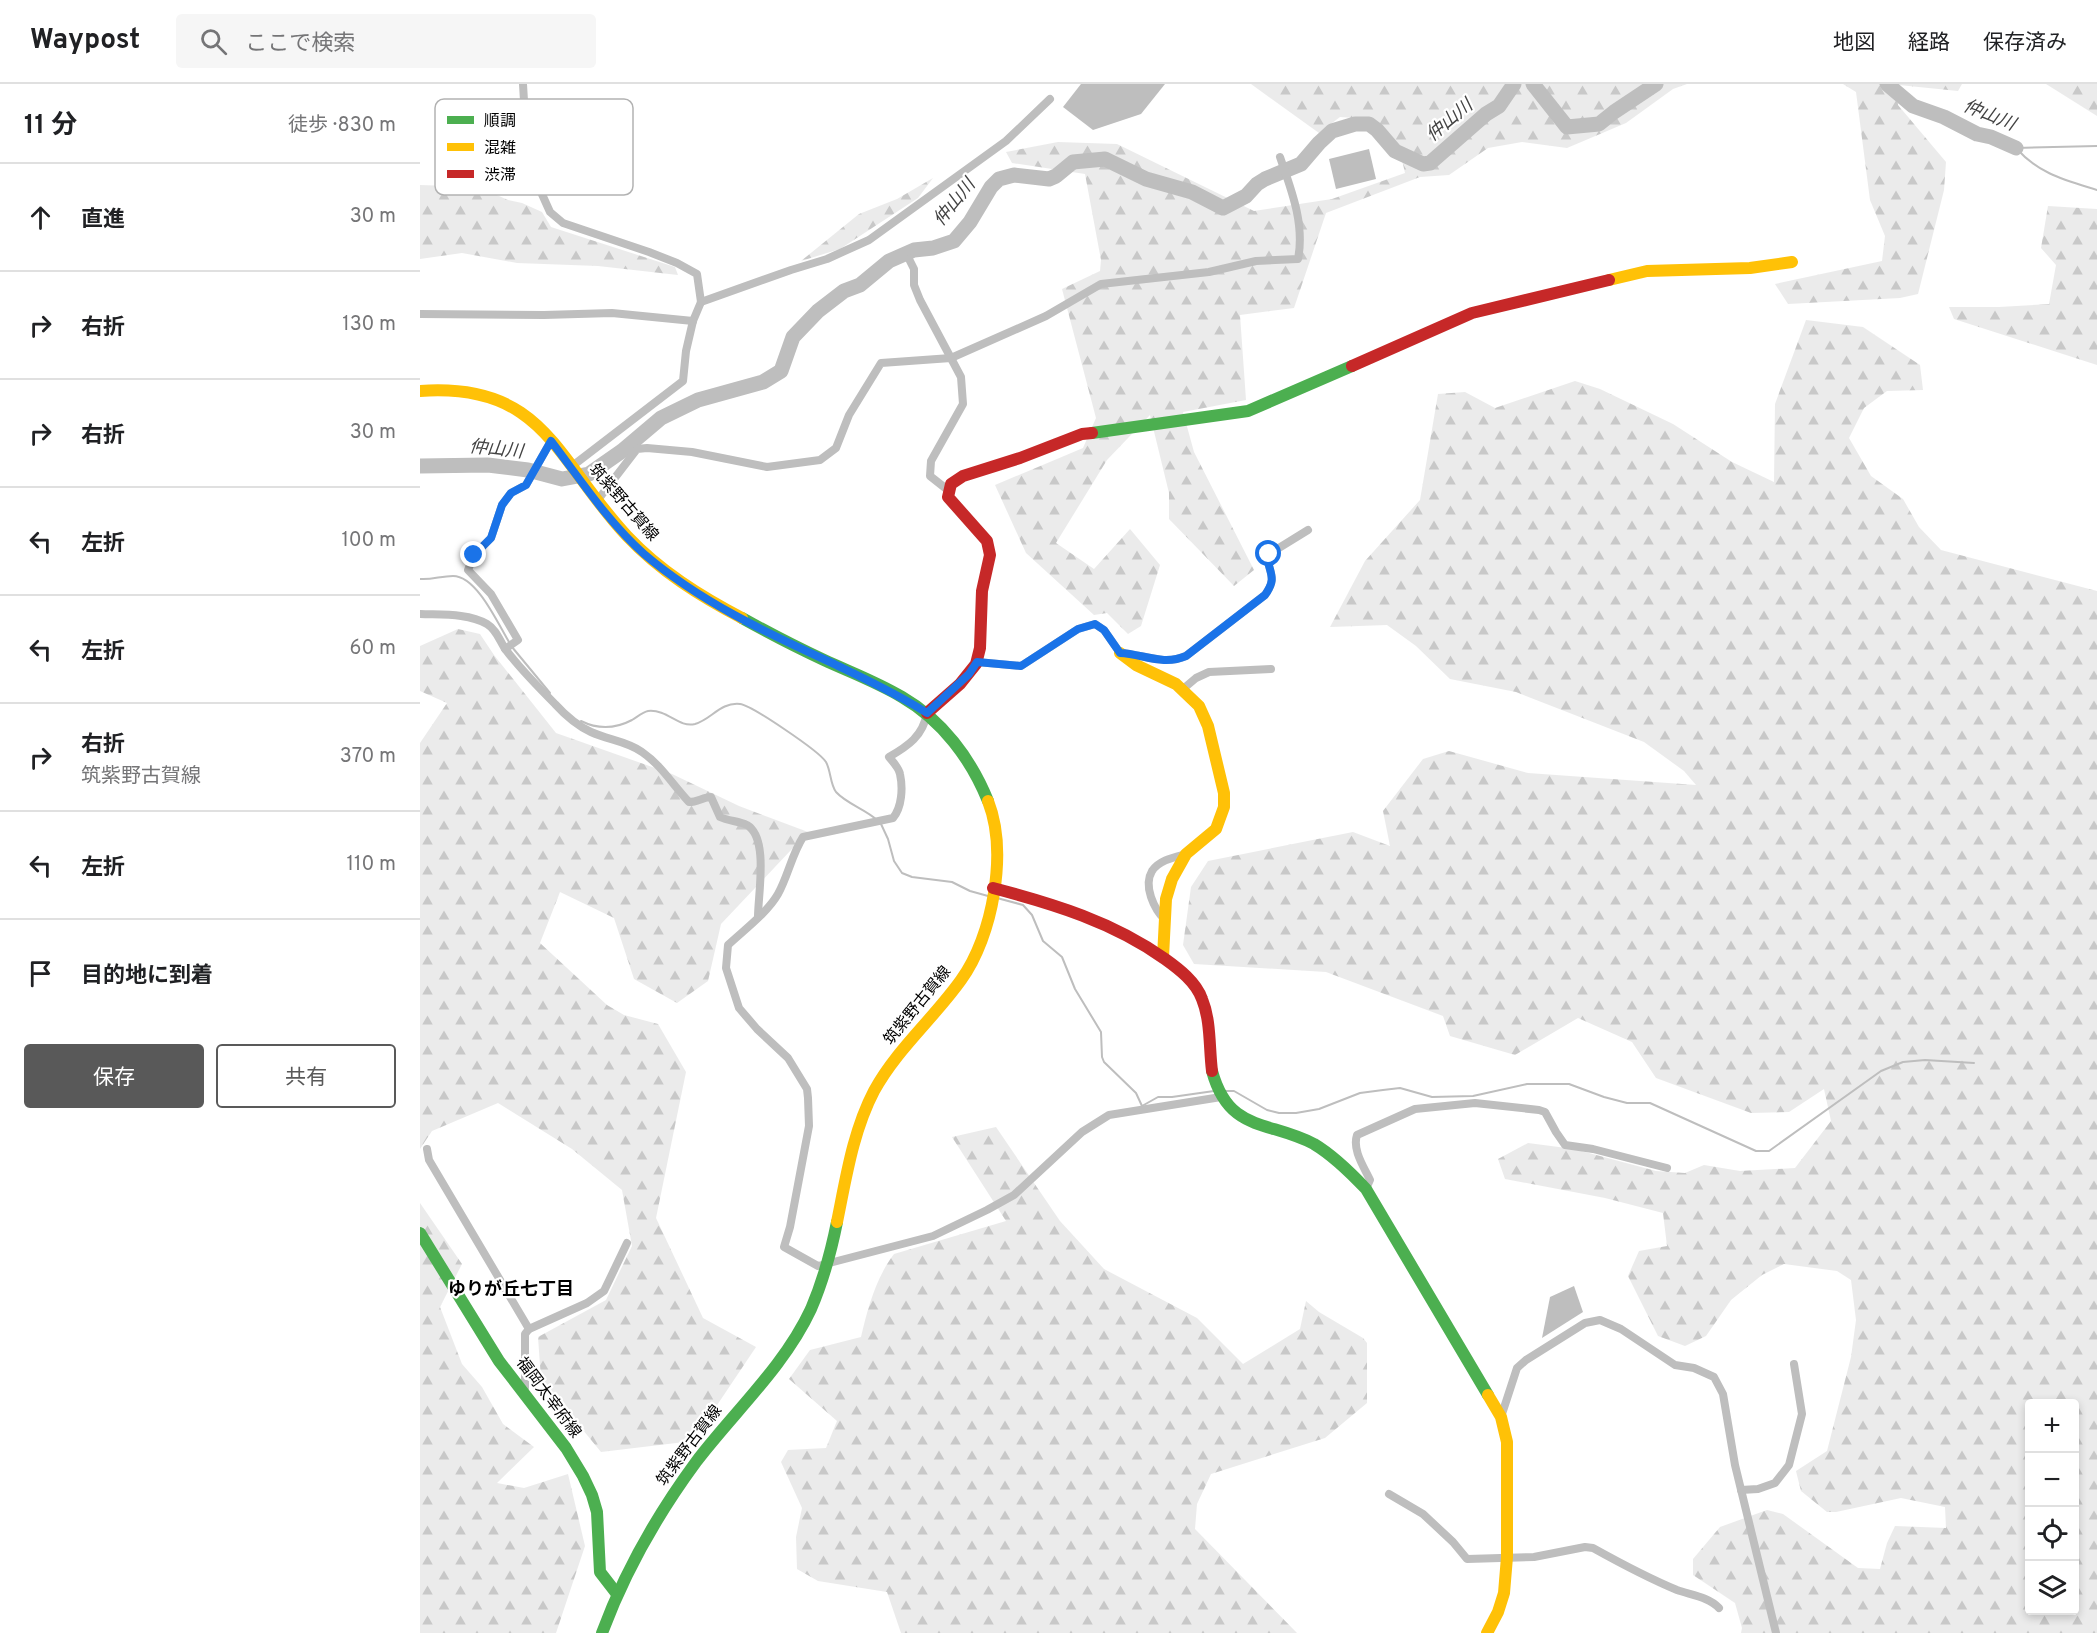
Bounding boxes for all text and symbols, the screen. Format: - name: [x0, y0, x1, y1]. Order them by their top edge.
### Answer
- search box: [176, 14, 596, 68]
- text: Waypost: [30, 23, 140, 59]
- icon: search: [197, 25, 230, 58]
- text: 地図: [1833, 30, 1875, 57]
- text: 経路: [1908, 30, 1950, 57]
- text: 保存済み: [1983, 30, 2067, 57]
- text: ここで検索: [245, 31, 355, 58]
- water label: 仲山川: [1422, 94, 1480, 147]
- water label: 仲山川: [1960, 95, 2020, 138]
- legend: [435, 99, 633, 195]
- text: 11 分: [24, 110, 77, 143]
- text: 順調: [484, 112, 516, 132]
- text: 徒歩 · 830 m: [288, 113, 396, 139]
- text: 混雑: [484, 139, 516, 159]
- text: 渋滞: [484, 166, 516, 186]
- water label: 仲山川: [929, 173, 982, 231]
- icon: ahead: [24, 201, 57, 234]
- text: 30 m: [350, 204, 396, 230]
- text: 直進: [81, 207, 125, 234]
- icon: right: [24, 309, 57, 342]
- text: 130 m: [342, 312, 396, 338]
- text: 右折: [81, 315, 125, 342]
- icon: right: [24, 417, 57, 450]
- text: 30 m: [350, 420, 396, 446]
- text: 右折: [81, 423, 125, 450]
- water label: 仲山川: [468, 436, 526, 464]
- street label: 筑紫野古賀線: [584, 460, 662, 546]
- icon: left: [24, 525, 57, 558]
- text: 100 m: [341, 528, 396, 554]
- text: 左折: [81, 531, 125, 558]
- route start: [1255, 540, 1281, 566]
- route end: [460, 541, 486, 567]
- icon: left: [24, 633, 57, 666]
- text: 60 m: [350, 636, 396, 662]
- text: 左折: [81, 639, 125, 666]
- text: 右折: [81, 732, 125, 759]
- icon: right: [24, 741, 57, 774]
- text: 370 m: [340, 744, 396, 770]
- text: 筑紫野古賀線: [81, 764, 201, 790]
- icon: left: [24, 849, 57, 882]
- text: 110 m: [347, 852, 396, 878]
- text: 左折: [81, 855, 125, 882]
- icon: arrive: [24, 957, 57, 990]
- street label: 筑紫野古賀線: [880, 962, 956, 1050]
- text: 目的地に到着: [81, 963, 213, 990]
- button: 保存: [24, 1044, 204, 1108]
- button: 共有: [216, 1044, 396, 1108]
- district label: ゆりが丘七丁目: [448, 1279, 574, 1302]
- street label: 福岡太宰府線: [511, 1354, 585, 1442]
- map controls: [2025, 1399, 2079, 1615]
- button: +: [2025, 1399, 2079, 1453]
- street label: 筑紫野古賀線: [653, 1402, 727, 1490]
- button: −: [2025, 1453, 2079, 1507]
- button: locate: [2025, 1507, 2079, 1561]
- button: layers: [2025, 1561, 2079, 1615]

